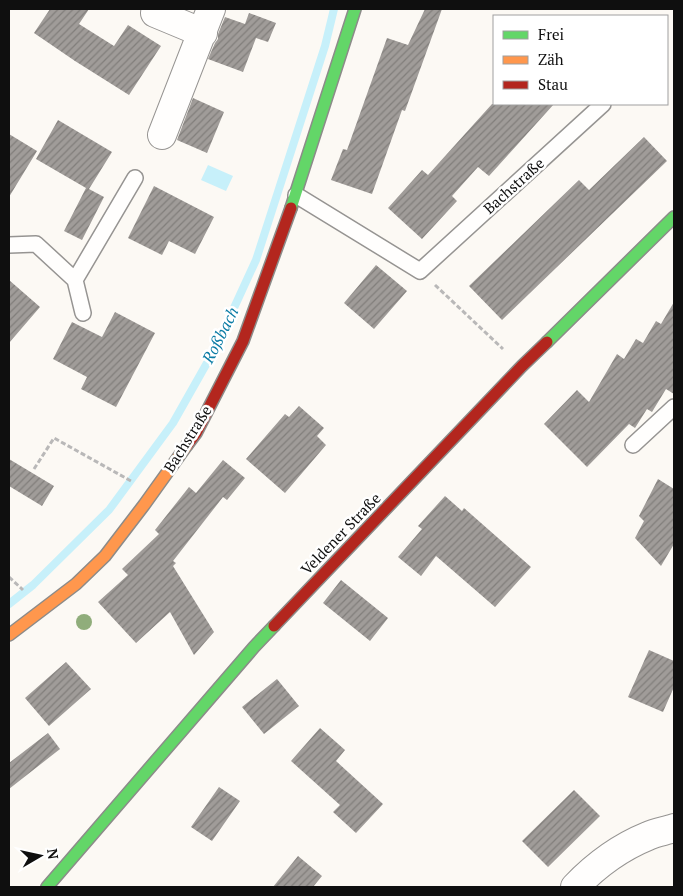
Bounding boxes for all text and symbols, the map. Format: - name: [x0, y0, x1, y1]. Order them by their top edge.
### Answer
- legend: [493, 15, 668, 105]
- text: Frei: [538, 24, 564, 44]
- text: Zäh: [538, 49, 564, 69]
- text: Stau: [538, 74, 568, 94]
- street label: Bachstraße: [479, 153, 548, 218]
- water label: Roßbach: [196, 303, 243, 368]
- street label: Bachstraße: [159, 401, 216, 476]
- street label: Veldener Straße: [296, 488, 385, 579]
- north arrow: [15, 831, 65, 881]
- text: N: [43, 847, 64, 861]

